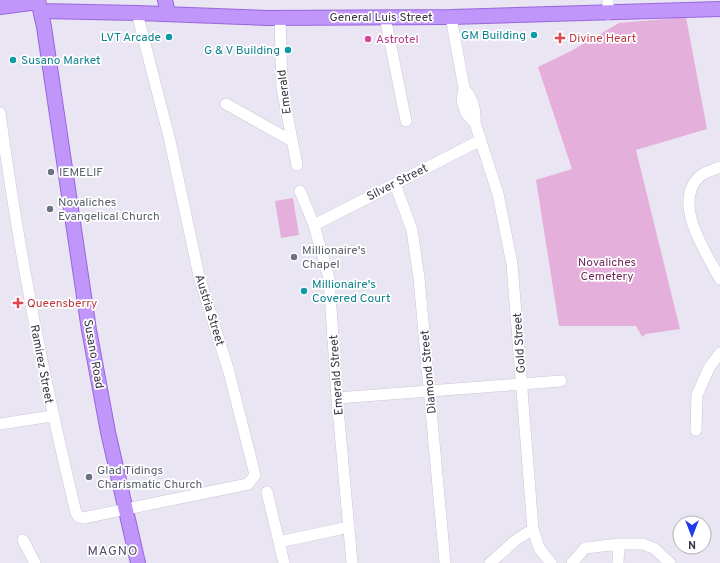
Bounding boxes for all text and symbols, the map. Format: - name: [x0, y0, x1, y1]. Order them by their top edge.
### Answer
- street label: General Luis Street: [329, 10, 433, 26]
- place label: GM Building: [461, 28, 526, 44]
- place label: LVT Arcade: [101, 30, 161, 46]
- marker: GM Building: [529, 30, 539, 40]
- place label: Divine Heart: [569, 31, 636, 47]
- marker: LVT Arcade: [164, 32, 174, 42]
- place label: Astrotel: [376, 32, 419, 48]
- marker: Divine Heart: [554, 32, 566, 44]
- marker: Astrotel: [363, 34, 373, 44]
- place label: G & V Building: [204, 43, 280, 59]
- marker: G & V Building: [283, 45, 293, 55]
- place label: Susano Market: [21, 53, 101, 69]
- marker: Susano Market: [8, 55, 18, 65]
- street label: Emerald: [274, 69, 296, 115]
- street label: Silver Street: [364, 161, 431, 205]
- place label: IEMELIF: [59, 165, 103, 181]
- marker: IEMELIF: [46, 167, 56, 177]
- place label: Novaliches Evangelical Church: [58, 195, 160, 225]
- marker: Novaliches Evangelical Church: [45, 204, 55, 214]
- place label: Millionaire's Chapel: [302, 243, 366, 273]
- marker: Millionaire's Chapel: [289, 252, 299, 262]
- park label: Novaliches Cemetery: [578, 255, 636, 285]
- street label: Austria Street: [191, 272, 228, 348]
- place label: Millionaire's Covered Court: [312, 277, 390, 307]
- marker: Millionaire's Covered Court: [299, 286, 309, 296]
- place label: Queensberry: [27, 296, 97, 312]
- marker: Queensberry: [12, 297, 24, 309]
- street label: Gold Street: [510, 312, 530, 374]
- street label: Susano Road: [79, 318, 107, 390]
- street label: Ramirez Street: [26, 323, 57, 405]
- street label: Diamond Street: [417, 329, 441, 415]
- street label: Emerald Street: [326, 334, 348, 416]
- place label: Glad Tidings Charismatic Church: [97, 463, 202, 493]
- marker: Glad Tidings Charismatic Church: [84, 472, 94, 482]
- north arrow: [672, 515, 712, 555]
- text: N: [688, 537, 696, 551]
- district label: MAGNO: [87, 544, 139, 560]

